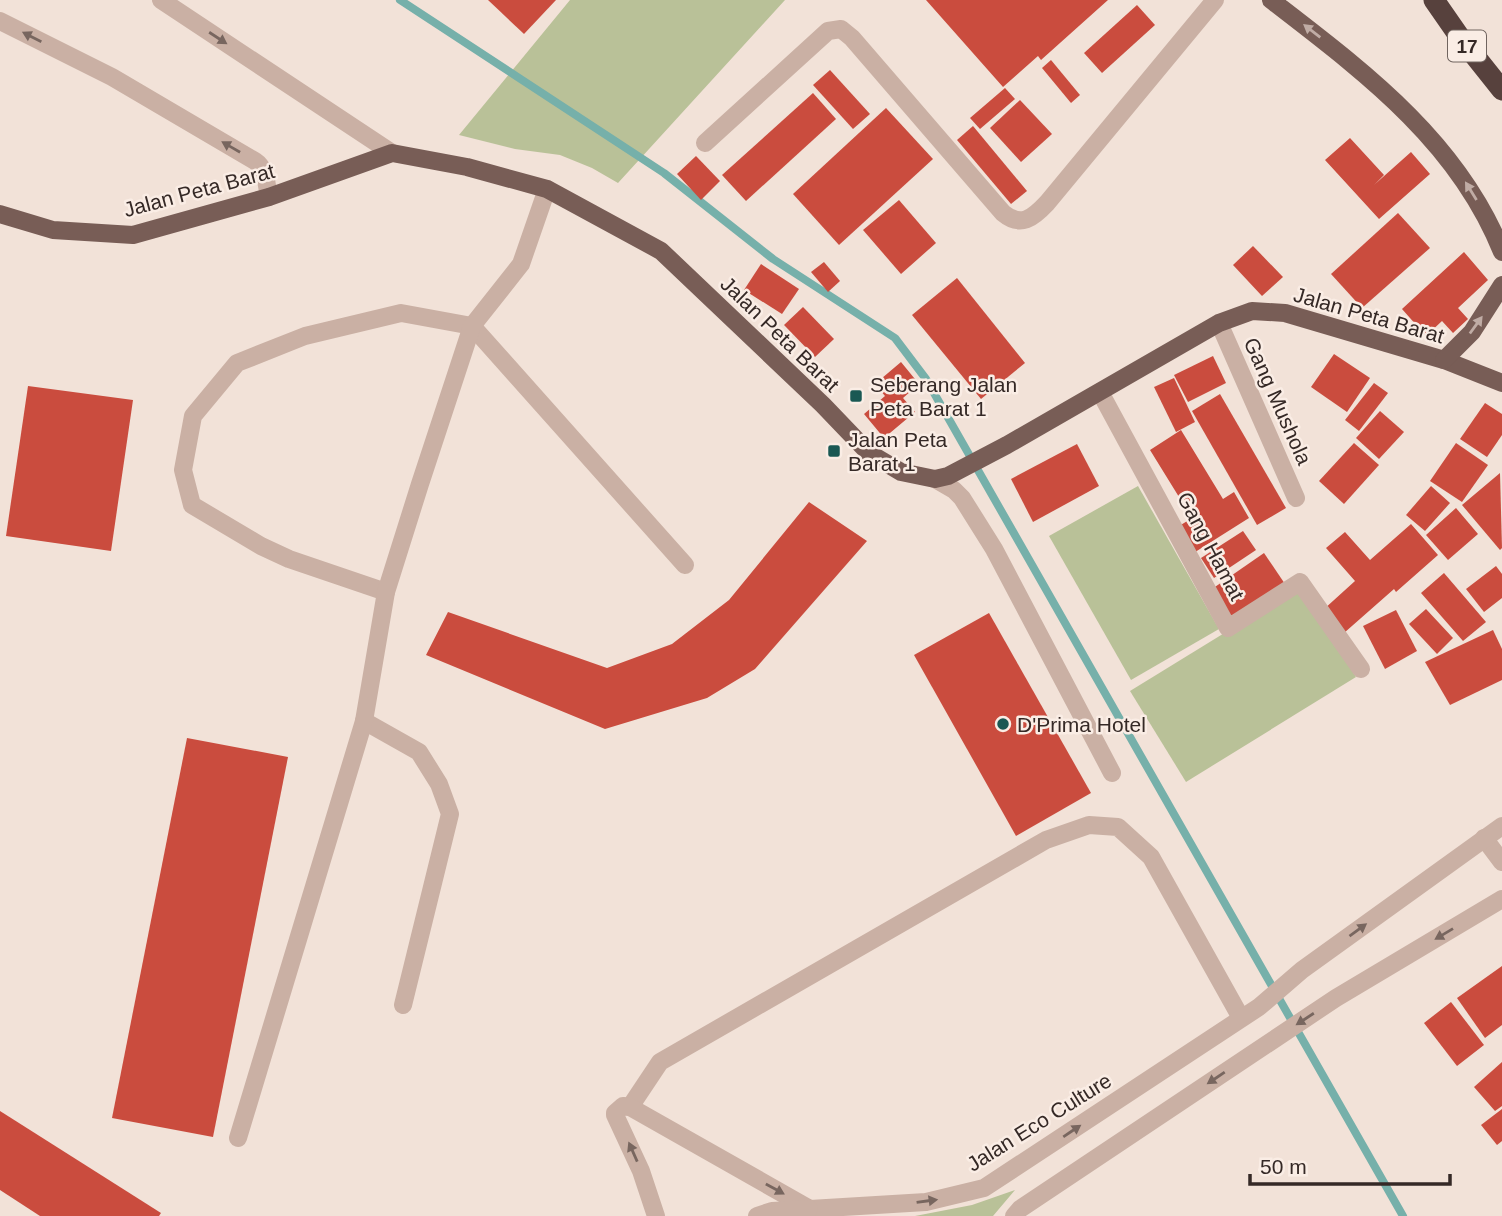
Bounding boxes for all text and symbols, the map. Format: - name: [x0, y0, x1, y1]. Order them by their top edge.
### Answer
- one-way arrow: [1303, 24, 1321, 39]
- road number: 17: [1448, 30, 1486, 61]
- one-way arrow: [22, 31, 42, 42]
- one-way arrow: [209, 31, 228, 44]
- one-way arrow: [221, 141, 240, 153]
- street label: Jalan Peta Barat: [121, 159, 277, 221]
- one-way arrow: [1465, 182, 1478, 201]
- street label: Jalan Peta Barat: [716, 272, 844, 396]
- street label: Jalan Peta Barat: [1291, 283, 1447, 347]
- one-way arrow: [1469, 316, 1483, 334]
- street label: Gang Mushola: [1240, 334, 1316, 468]
- place label: Seberang Jalan Peta Barat 1: [870, 373, 1017, 420]
- marker: Seberang Jalan Peta Barat 1: [848, 388, 864, 404]
- place label: Jalan Peta Barat 1: [848, 428, 948, 475]
- marker: Jalan Peta Barat 1: [826, 443, 842, 459]
- street label: Gang Hamat: [1173, 488, 1249, 604]
- place label: D'Prima Hotel: [1017, 713, 1146, 736]
- marker: D'Prima Hotel: [995, 716, 1011, 732]
- one-way arrow: [1348, 923, 1367, 937]
- one-way arrow: [1434, 927, 1453, 940]
- one-way arrow: [1295, 1013, 1314, 1026]
- street label: Jalan Eco Culture: [963, 1068, 1115, 1176]
- one-way arrow: [1207, 1071, 1225, 1085]
- one-way arrow: [1063, 1124, 1082, 1137]
- one-way arrow: [627, 1141, 638, 1162]
- scale bar: [1250, 1142, 1450, 1186]
- text: 50 m: [1260, 1155, 1307, 1178]
- one-way arrow: [765, 1183, 785, 1195]
- one-way arrow: [916, 1195, 938, 1206]

